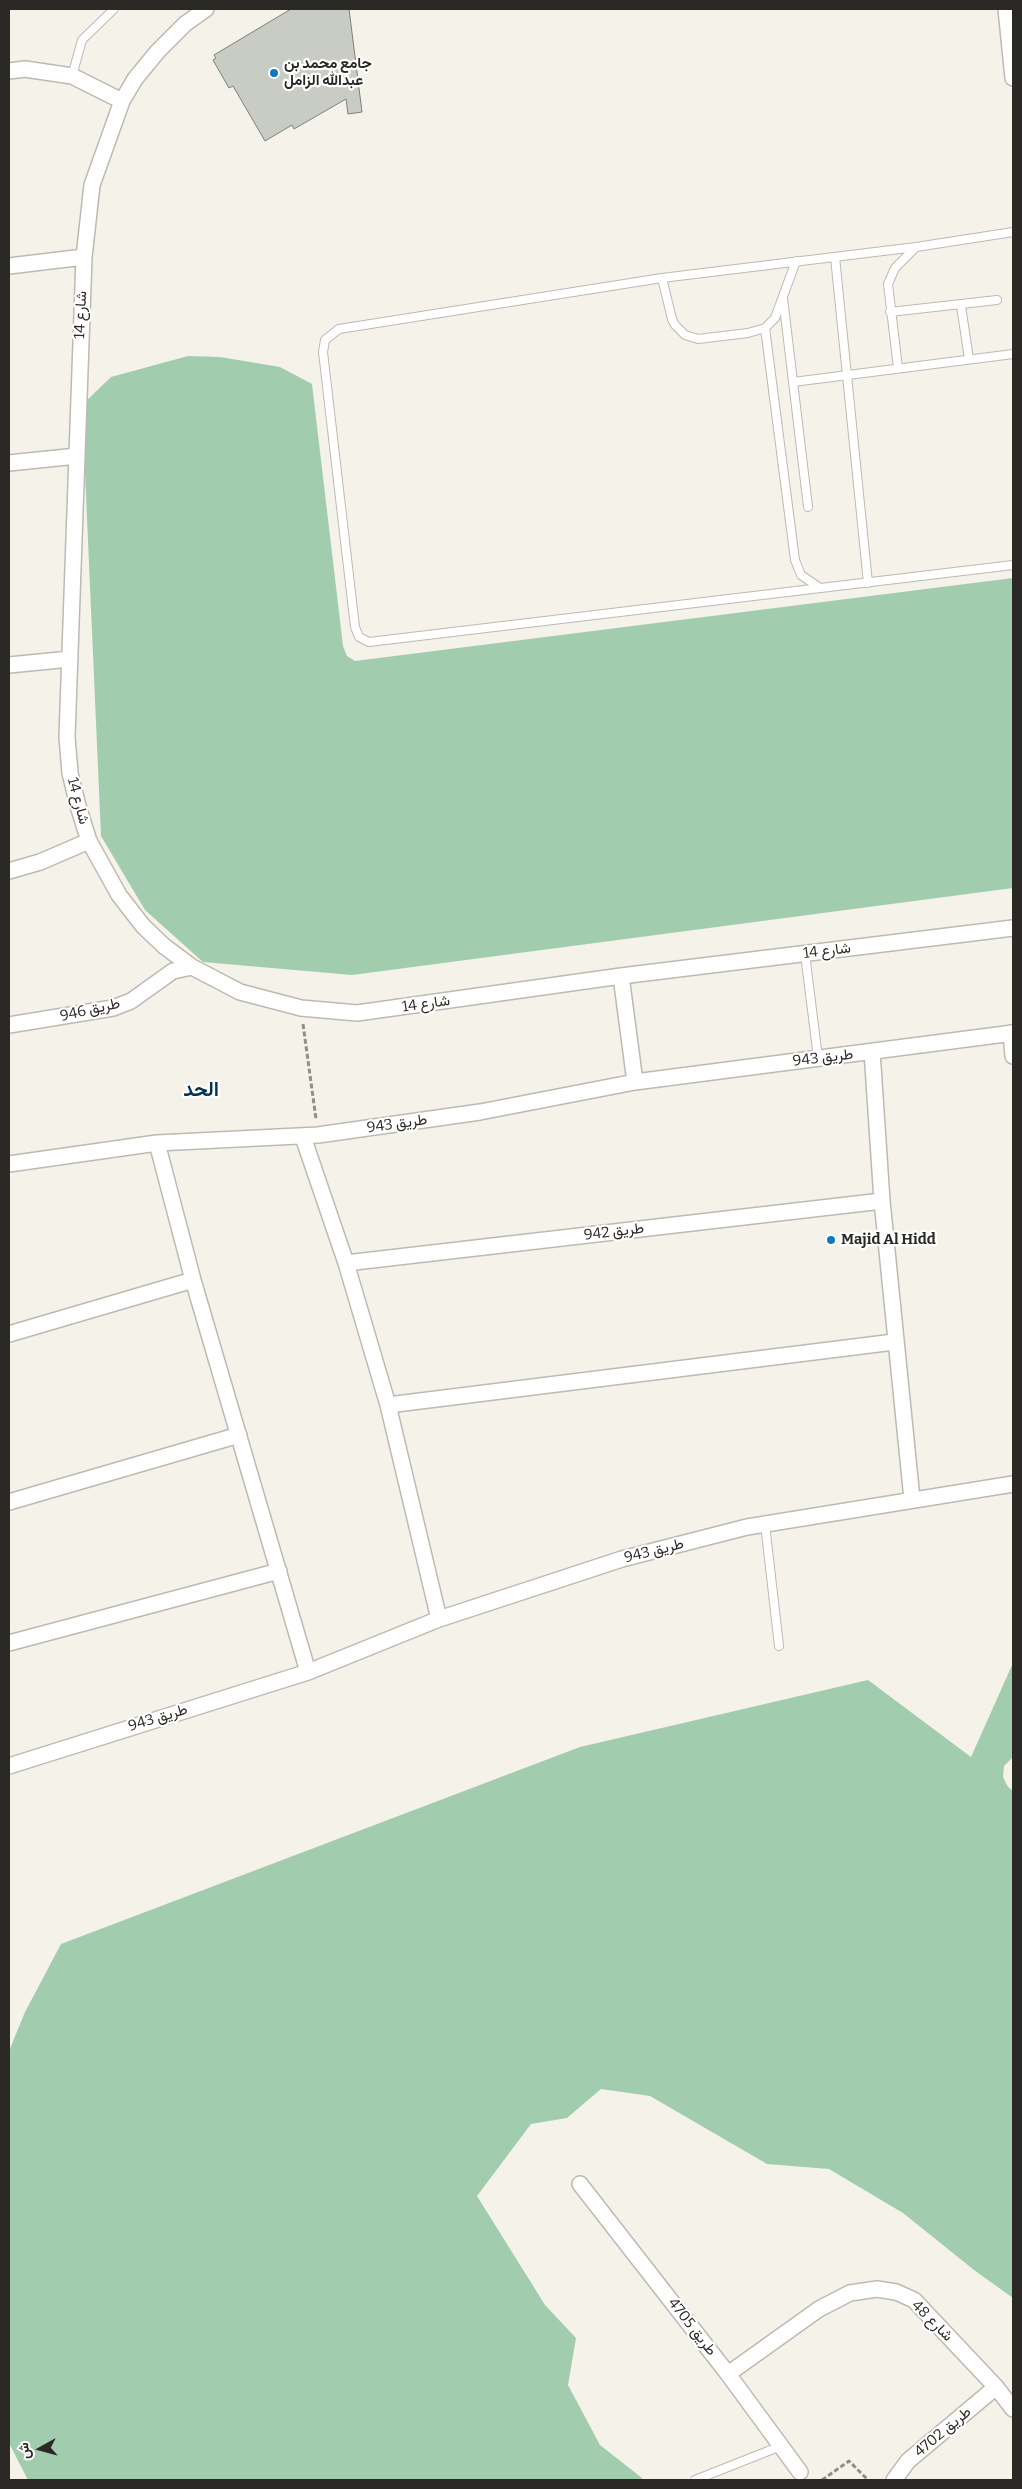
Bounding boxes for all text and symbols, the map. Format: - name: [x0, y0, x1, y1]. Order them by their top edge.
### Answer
- place label: جامع محمد بن عبدالله الزامل: [284, 55, 372, 90]
- marker: جامع محمد بن عبدالله الزامل: [268, 67, 280, 79]
- street label: شارع 14: [71, 291, 91, 339]
- street label: شارع 14: [63, 775, 93, 827]
- street label: شارع 14: [802, 939, 852, 963]
- street label: شارع 14: [401, 992, 451, 1016]
- street label: طريق 946: [58, 994, 122, 1026]
- street label: طريق 943: [792, 1045, 854, 1071]
- district label: الحد: [183, 1078, 219, 1102]
- street label: طريق 943: [366, 1111, 428, 1137]
- street label: طريق 942: [583, 1219, 645, 1245]
- place label: Majid Al Hidd: [841, 1231, 936, 1249]
- marker: Majid Al Hidd: [825, 1234, 837, 1246]
- street label: طريق 943: [622, 1535, 686, 1567]
- street label: طريق 943: [126, 1700, 190, 1736]
- street label: طريق 4705: [664, 2295, 720, 2359]
- street label: شارع 48: [908, 2297, 956, 2345]
- street label: طريق 4702: [911, 2403, 975, 2461]
- north arrow: [15, 2424, 65, 2474]
- text: ش: [15, 2442, 34, 2460]

